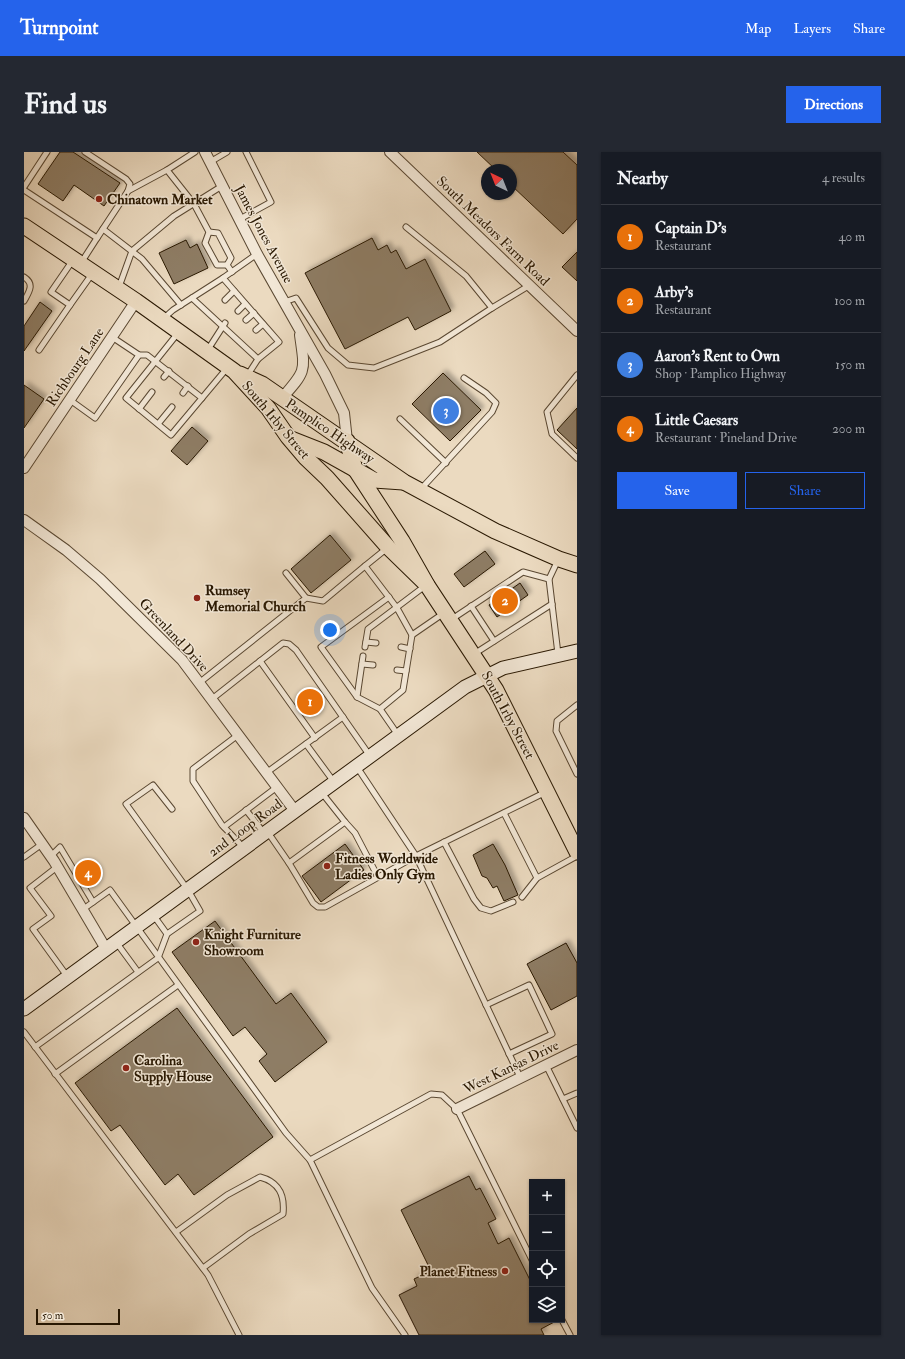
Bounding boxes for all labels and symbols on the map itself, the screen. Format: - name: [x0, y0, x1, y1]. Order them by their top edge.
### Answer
- north arrow: [481, 164, 517, 200]
- street label: South Meadors Farm Road: [433, 173, 553, 289]
- street label: James Jones Avenue: [230, 181, 297, 286]
- place label: Chinatown Market: [107, 191, 213, 208]
- marker: Chinatown Market: [94, 194, 104, 204]
- street label: Richbourg Lane: [42, 324, 108, 410]
- street label: South Irby Street: [238, 377, 314, 464]
- street label: Pamplico Highway: [282, 395, 378, 468]
- pin: 3: [433, 396, 459, 426]
- place label: Rumsey Memorial Church: [204, 582, 306, 615]
- pin: 2: [492, 586, 518, 616]
- marker: Rumsey Memorial Church: [192, 593, 202, 603]
- street label: Greenland Drive: [136, 595, 212, 675]
- your location: [320, 620, 340, 640]
- street label: South Irby Street: [477, 668, 539, 763]
- pin: 1: [297, 687, 323, 717]
- street label: 2nd Loop Road: [205, 795, 286, 861]
- place label: Fitness Worldwide Ladies Only Gym: [335, 850, 438, 884]
- pin: 4: [75, 858, 101, 888]
- marker: Fitness Worldwide Ladies Only Gym: [322, 861, 332, 871]
- place label: Knight Furniture Showroom: [204, 926, 301, 959]
- marker: Knight Furniture Showroom: [191, 937, 201, 947]
- street label: West Kansas Drive: [460, 1036, 562, 1098]
- place label: Carolina Supply House: [134, 1052, 212, 1086]
- marker: Carolina Supply House: [121, 1063, 131, 1073]
- place label: Planet Fitness: [419, 1263, 497, 1280]
- marker: Planet Fitness: [500, 1266, 510, 1276]
- scale bar: [36, 1307, 120, 1326]

